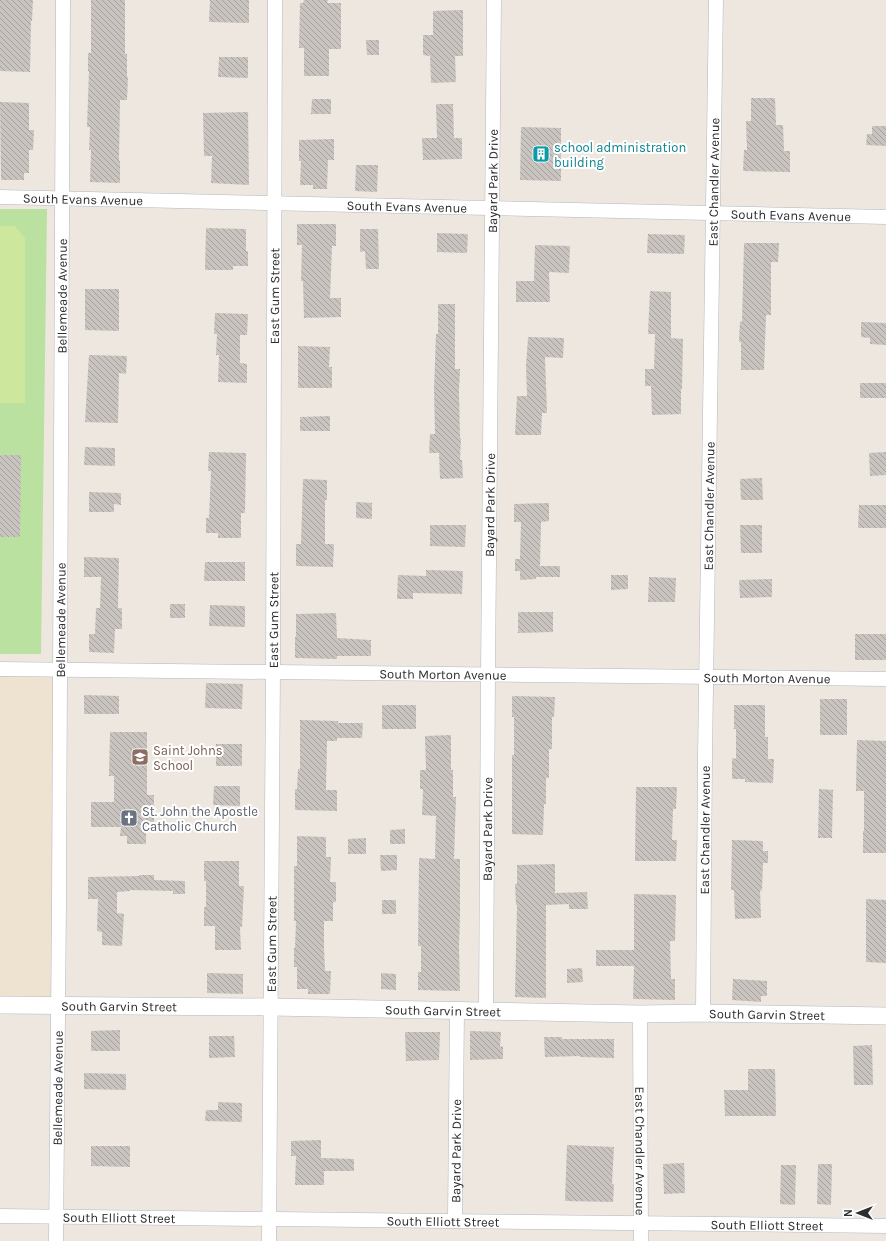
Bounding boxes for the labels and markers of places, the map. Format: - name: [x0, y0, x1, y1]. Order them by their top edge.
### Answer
- place label: school administration building: [554, 140, 686, 170]
- building icon: school administration building: [531, 144, 551, 164]
- place label: Saint Johns School: [153, 743, 223, 773]
- school or university icon: Saint Johns School: [130, 747, 150, 767]
- place label: St. John the Apostle Catholic Church: [142, 804, 258, 834]
- church icon: St. John the Apostle Catholic Church: [119, 808, 139, 828]

